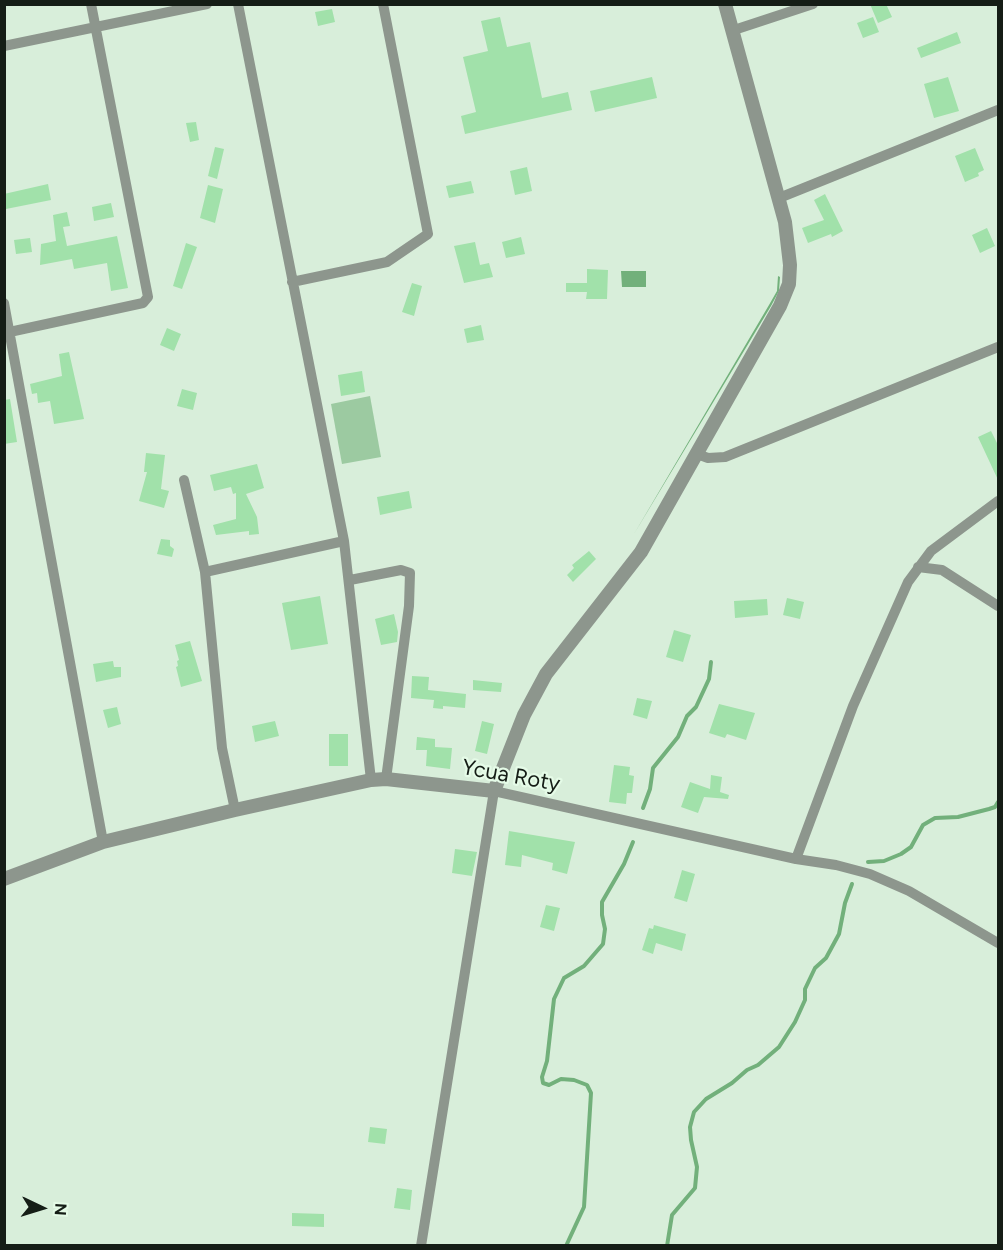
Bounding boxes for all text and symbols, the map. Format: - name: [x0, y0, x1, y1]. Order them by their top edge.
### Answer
- street label: Ycua Roty: [460, 754, 562, 798]
- north arrow: [12, 1178, 72, 1238]
- text: N: [51, 1202, 70, 1216]

